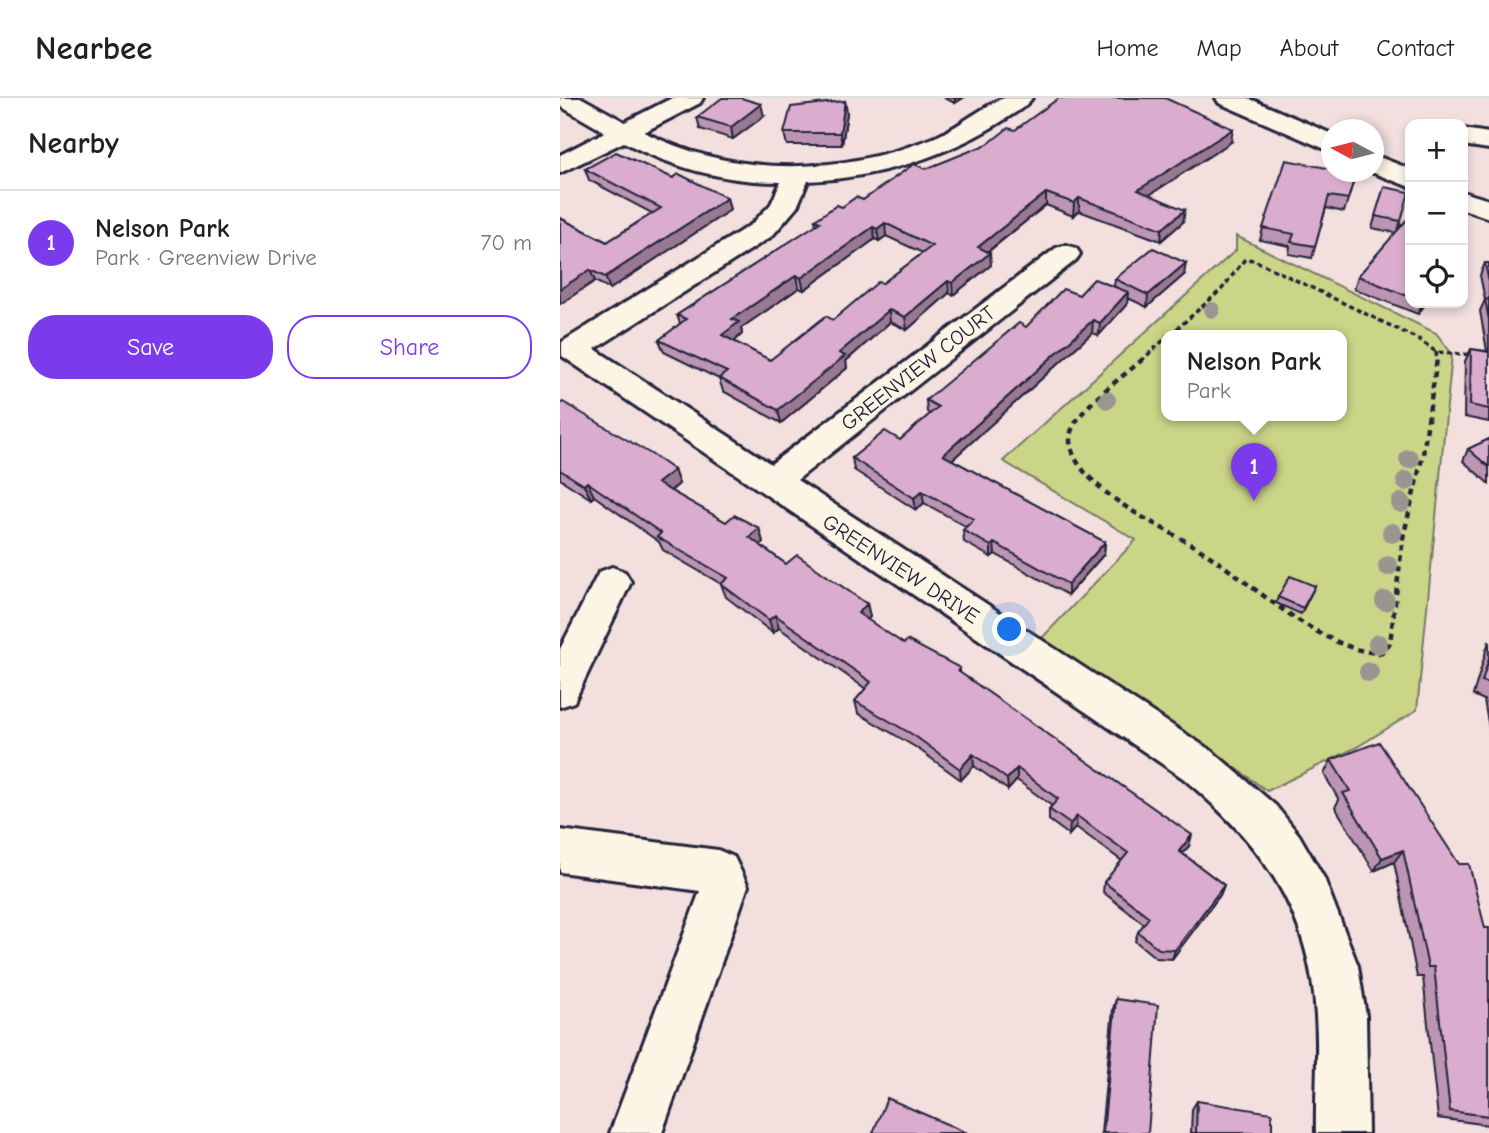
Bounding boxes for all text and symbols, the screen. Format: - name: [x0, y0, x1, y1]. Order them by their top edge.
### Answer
- text: Nearbee: [35, 29, 153, 67]
- text: Home: [1097, 34, 1158, 62]
- text: Map: [1196, 34, 1242, 62]
- text: About: [1280, 34, 1338, 62]
- text: Contact: [1376, 34, 1454, 62]
- north arrow: [1321, 119, 1384, 182]
- map controls: [1405, 119, 1468, 308]
- button: +: [1405, 119, 1468, 182]
- text: Nearby: [28, 126, 119, 161]
- button: −: [1405, 182, 1468, 245]
- text: Nelson Park: [95, 214, 229, 244]
- text: 1: [46, 229, 56, 256]
- text: 70 m: [480, 229, 532, 256]
- text: Park · Greenview Drive: [95, 244, 317, 271]
- button: locate: [1405, 245, 1468, 308]
- street label: GREENVIEW COURT: [836, 301, 1000, 435]
- button: Save: [28, 315, 273, 379]
- button: Share: [287, 315, 532, 379]
- popup: [1161, 330, 1347, 421]
- text: Nelson Park: [1187, 347, 1321, 377]
- text: Park: [1187, 377, 1231, 404]
- pin: 1: [1231, 443, 1277, 501]
- street label: GREENVIEW DRIVE: [818, 509, 984, 629]
- your location: [992, 612, 1026, 646]

